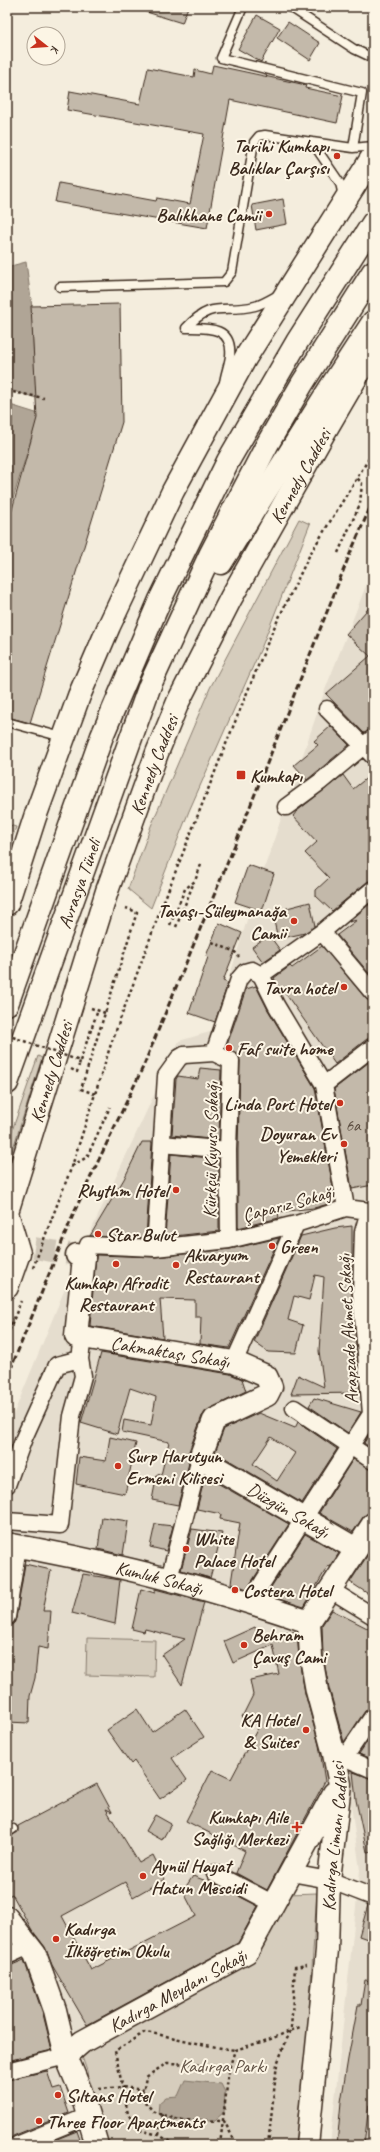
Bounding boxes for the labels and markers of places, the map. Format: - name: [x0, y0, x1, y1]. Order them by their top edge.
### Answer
- place label: Tarihi Kumkapı Balıklar Çarşısı: [229, 134, 330, 180]
- marker: Tarihi Kumkapı Balıklar Çarşısı: [332, 151, 342, 161]
- place label: Balıkhane Camii: [156, 203, 263, 227]
- marker: Balıkhane Camii: [264, 209, 274, 219]
- place label: Kumkapı: [250, 764, 303, 788]
- marker: Kumkapı: [235, 769, 247, 781]
- place label: Tavaşı-Süleymanağa Camii: [157, 899, 288, 945]
- marker: Tavaşı-Süleymanağa Camii: [289, 916, 299, 926]
- place label: Tavra hotel: [264, 976, 340, 1000]
- marker: Tavra hotel: [339, 982, 349, 992]
- place label: Faf suite home: [237, 1037, 334, 1061]
- marker: Faf suite home: [224, 1043, 234, 1053]
- place label: Linda Port Hotel: [224, 1092, 336, 1116]
- marker: Linda Port Hotel: [335, 1098, 345, 1108]
- place label: Doyuran Ev Yemekleri: [260, 1122, 339, 1168]
- marker: Doyuran Ev Yemekleri: [339, 1139, 349, 1149]
- place label: Rhythm Hotel: [77, 1179, 172, 1203]
- marker: Rhythm Hotel: [171, 1185, 181, 1195]
- place label: Star Bulut: [106, 1223, 177, 1247]
- marker: Star Bulut: [93, 1229, 103, 1239]
- place label: Green: [280, 1235, 318, 1259]
- marker: Green: [267, 1241, 277, 1251]
- place label: Akvaryum Restaurant: [184, 1243, 261, 1289]
- marker: Kumkapı Afrodit Restaurant: [111, 1259, 121, 1269]
- marker: Akvaryum Restaurant: [171, 1260, 181, 1270]
- place label: Kumkapı Afrodit Restaurant: [64, 1271, 169, 1317]
- place label: Surp Harutyun Ermeni Kilisesi: [126, 1444, 224, 1490]
- marker: Surp Harutyun Ermeni Kilisesi: [113, 1461, 123, 1471]
- place label: White Palace Hotel: [194, 1527, 277, 1573]
- marker: White Palace Hotel: [181, 1544, 191, 1554]
- place label: Costera Hotel: [243, 1579, 335, 1603]
- marker: Costera Hotel: [230, 1585, 240, 1595]
- place label: Behram Çavuş Cami: [252, 1623, 328, 1669]
- marker: Behram Çavuş Cami: [239, 1640, 249, 1650]
- place label: KA Hotel & Suites: [240, 1708, 302, 1754]
- marker: KA Hotel & Suites: [301, 1725, 311, 1735]
- place label: Kumkapı Aile Sağlığı Merkezi: [192, 1805, 290, 1851]
- marker: Kumkapı Aile Sağlığı Merkezi: [291, 1821, 303, 1833]
- place label: Aynül Hayat Hatun Mescidi: [151, 1854, 248, 1900]
- marker: Aynül Hayat Hatun Mescidi: [138, 1871, 148, 1881]
- place label: Kadırga İlköğretim Okulu: [64, 1917, 170, 1963]
- marker: Kadırga İlköğretim Okulu: [51, 1934, 61, 1944]
- place label: Sıltans Hotel: [66, 2084, 154, 2108]
- marker: Sıltans Hotel: [53, 2090, 63, 2100]
- place label: Three Floor Apartments: [47, 2110, 207, 2134]
- marker: Three Floor Apartments: [34, 2116, 44, 2126]

